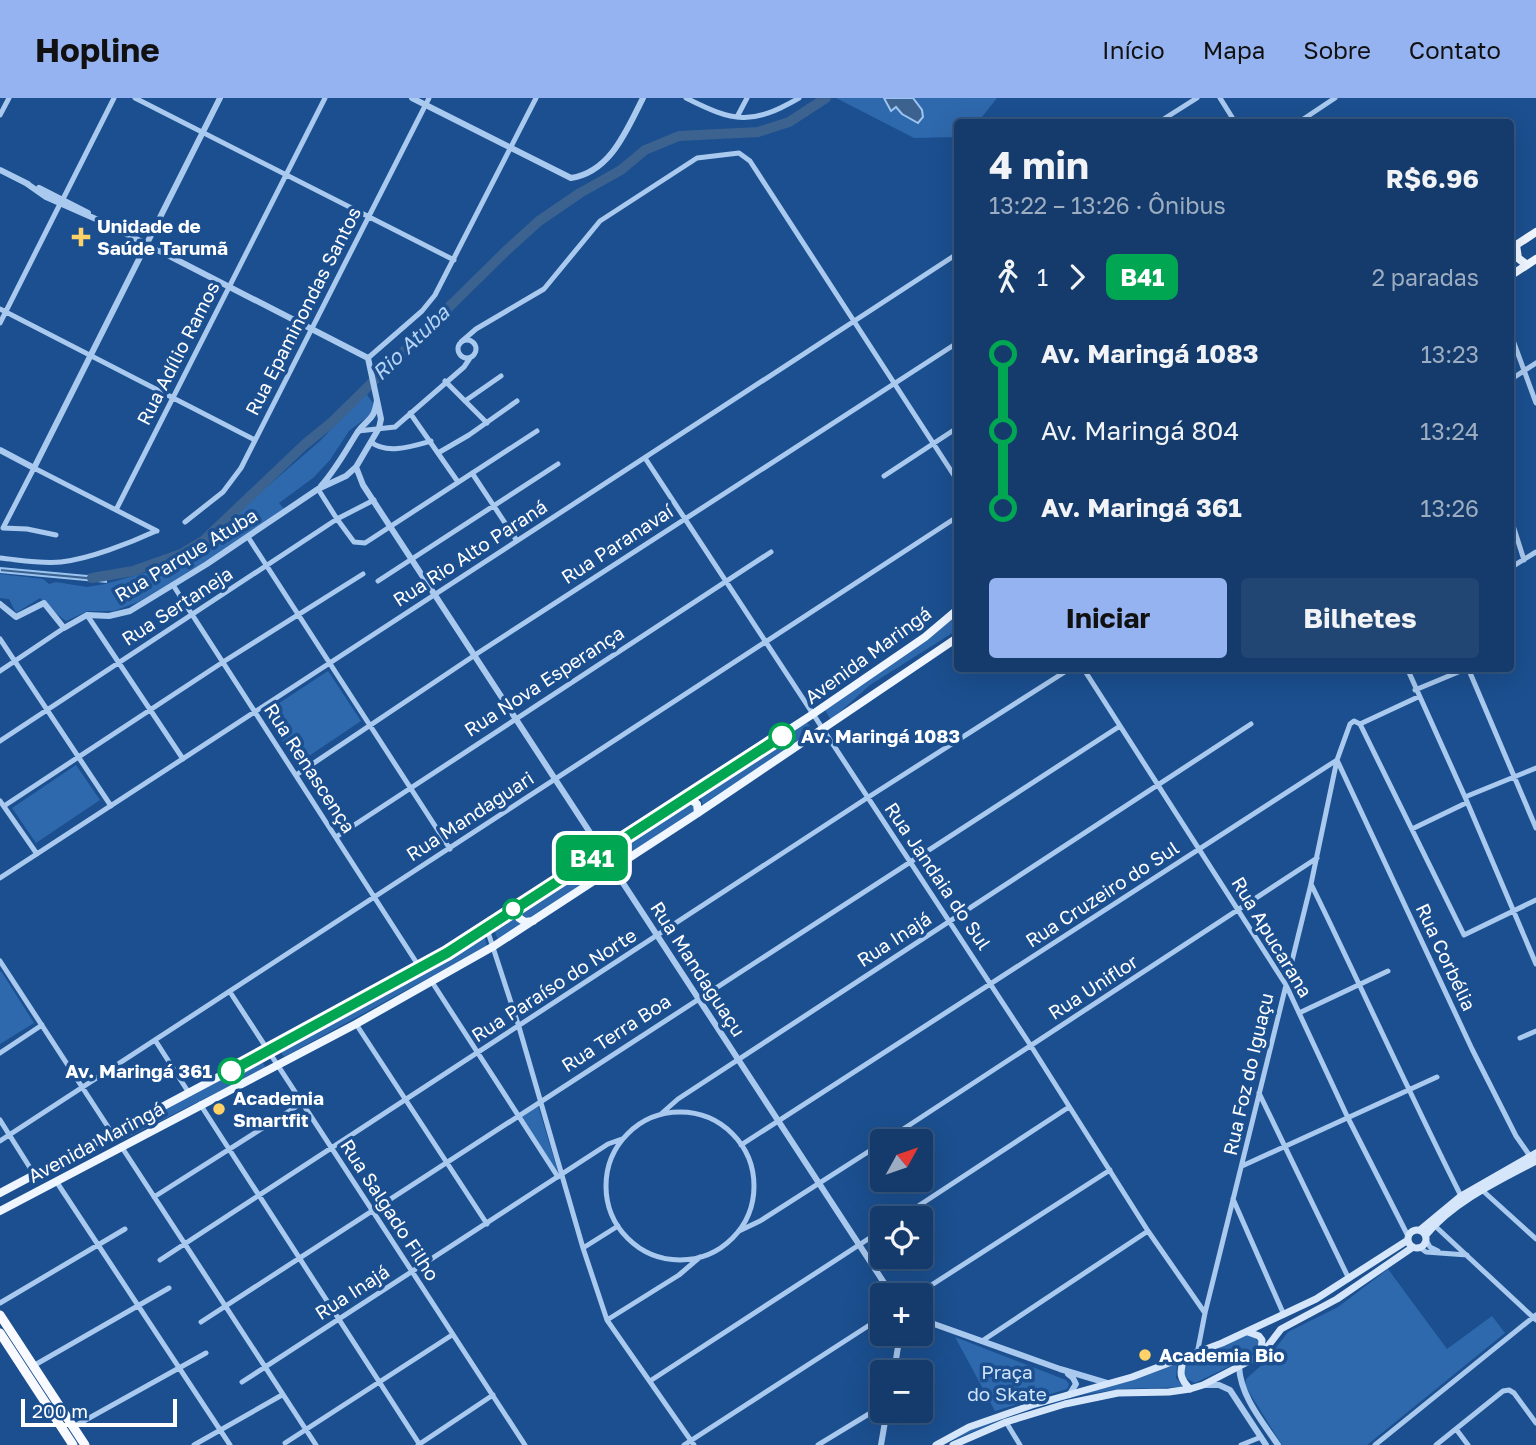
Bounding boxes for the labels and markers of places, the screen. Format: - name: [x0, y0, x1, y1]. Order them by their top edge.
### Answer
- place label: Unidade de Saúde Tarumã: [97, 214, 228, 259]
- marker: Unidade de Saúde Tarumã: [71, 227, 91, 247]
- marker: Av. Maringá 1083: [769, 723, 795, 749]
- place label: Av. Maringá 1083: [801, 724, 960, 747]
- unlabelled marker: [503, 899, 523, 919]
- marker: Av. Maringá 361: [218, 1058, 244, 1084]
- place label: Av. Maringá 361: [65, 1059, 212, 1082]
- place label: Academia Smartfit: [233, 1086, 324, 1131]
- marker: Academia Smartfit: [211, 1101, 227, 1117]
- place label: Academia Bio: [1159, 1343, 1285, 1366]
- marker: Academia Bio: [1137, 1347, 1153, 1363]

